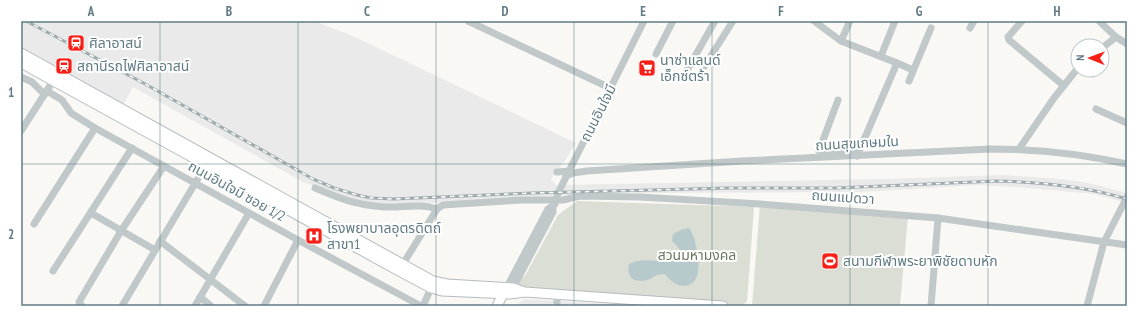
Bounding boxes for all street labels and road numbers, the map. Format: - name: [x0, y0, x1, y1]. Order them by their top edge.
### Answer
- street label: ถนนอินใจมี: [576, 81, 620, 145]
- street label: ถนนสุขเกษมใน: [815, 132, 899, 154]
- street label: ถนนอินใจมี ซอย 1/2: [185, 157, 289, 225]
- street label: ถนนแปดวา: [811, 186, 875, 208]

